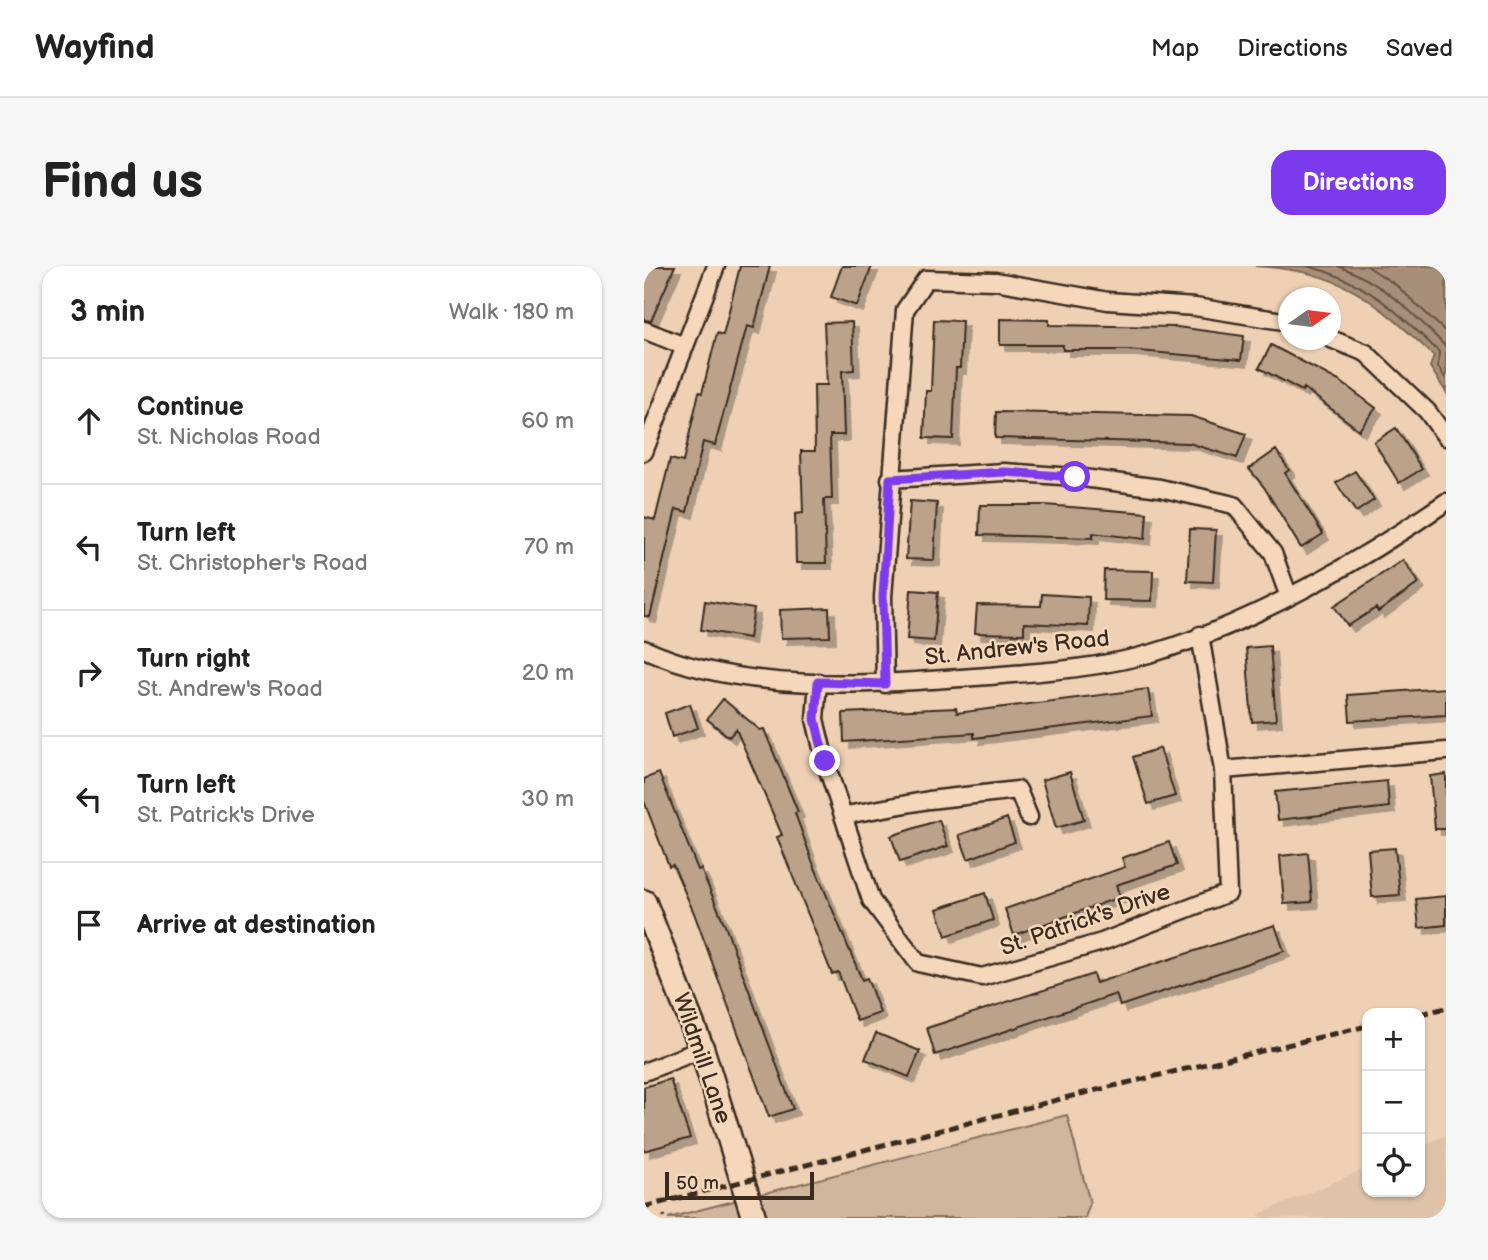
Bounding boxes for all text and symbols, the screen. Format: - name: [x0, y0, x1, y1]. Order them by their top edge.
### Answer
- text: Wayfind: [35, 28, 154, 68]
- text: Map: [1151, 34, 1199, 63]
- text: Directions: [1237, 34, 1348, 63]
- text: Saved: [1386, 34, 1453, 63]
- button: Directions: [1271, 150, 1446, 215]
- text: Find us: [42, 153, 203, 212]
- north arrow: [1278, 287, 1341, 350]
- text: 3 min: [70, 294, 145, 330]
- text: Walk · 180 m: [449, 298, 574, 326]
- text: Continue: [137, 392, 244, 423]
- icon: ahead: [70, 402, 108, 440]
- text: 60 m: [521, 407, 574, 435]
- text: St. Nicholas Road: [137, 423, 321, 451]
- route start: [1059, 461, 1090, 492]
- text: Turn left: [137, 518, 236, 549]
- icon: left: [70, 528, 108, 566]
- text: 70 m: [524, 533, 574, 561]
- text: St. Christopher's Road: [137, 549, 368, 577]
- street label: St. Andrew's Road: [923, 624, 1111, 672]
- text: Turn right: [137, 644, 250, 675]
- icon: right: [70, 654, 108, 692]
- text: 20 m: [522, 659, 574, 687]
- text: St. Andrew's Road: [137, 675, 323, 703]
- route end: [809, 745, 840, 776]
- text: Turn left: [137, 770, 236, 801]
- icon: left: [70, 780, 108, 818]
- text: 30 m: [521, 785, 574, 813]
- text: St. Patrick's Drive: [137, 801, 315, 829]
- street label: St. Patrick's Drive: [997, 878, 1174, 962]
- icon: arrive: [70, 906, 108, 944]
- text: Arrive at destination: [137, 910, 376, 941]
- street label: Wildmill Lane: [667, 989, 738, 1127]
- map controls: [1362, 1008, 1425, 1197]
- button: +: [1362, 1008, 1425, 1071]
- button: −: [1362, 1071, 1425, 1134]
- button: locate: [1362, 1134, 1425, 1197]
- scale bar: [665, 1169, 814, 1201]
- text: 50 m: [676, 1172, 719, 1195]

